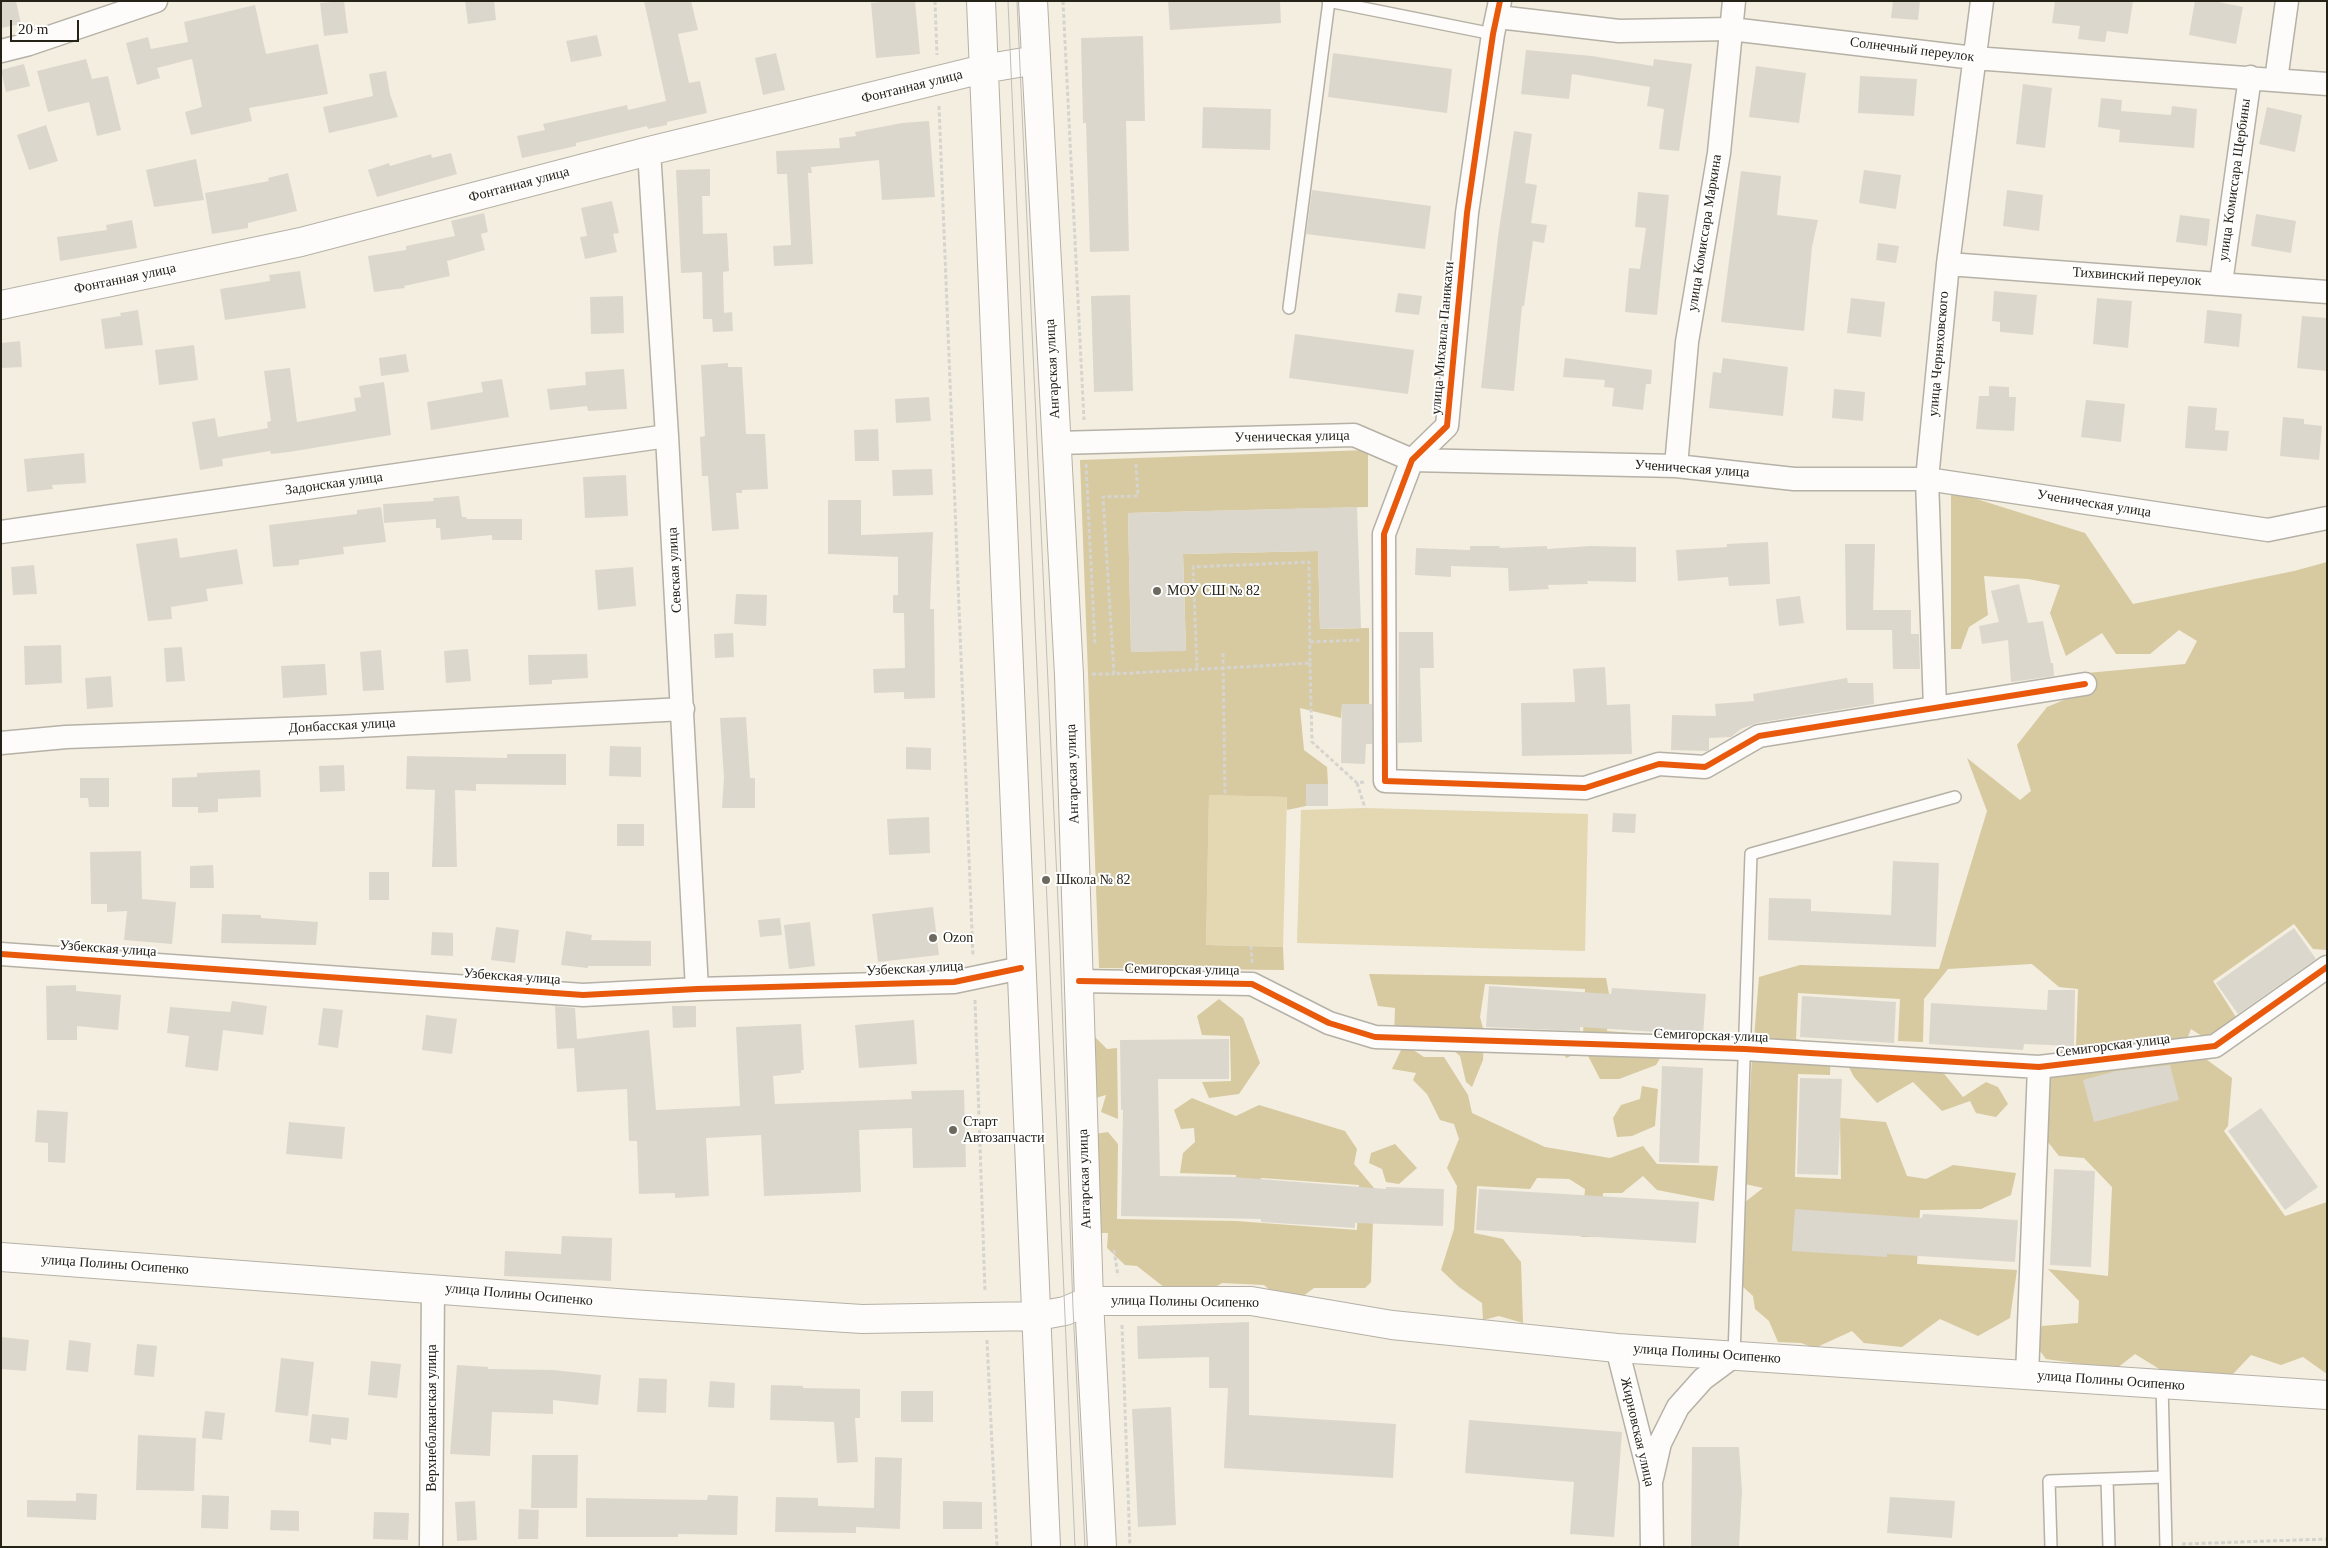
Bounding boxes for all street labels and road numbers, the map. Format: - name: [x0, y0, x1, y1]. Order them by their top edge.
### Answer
- street label: Солнечный переулок: [1849, 34, 1975, 66]
- street label: Фонтанная улица: [860, 66, 964, 108]
- street label: улица Комиссара Щербины: [2215, 98, 2255, 262]
- street label: улица Комиссара Маркина: [1684, 153, 1726, 313]
- street label: Фонтанная улица: [467, 163, 571, 207]
- street label: Фонтанная улица: [73, 260, 177, 298]
- street label: улица Михаила Паникахи: [1428, 261, 1458, 415]
- street label: Тихвинский переулок: [2072, 264, 2202, 290]
- street label: улица Черняховского: [1925, 291, 1953, 417]
- street label: Ангарская улица: [1042, 319, 1064, 419]
- street label: Ученическая улица: [1234, 428, 1350, 446]
- street label: Ученическая улица: [1634, 457, 1750, 481]
- street label: Задонская улица: [284, 469, 384, 499]
- street label: Ученическая улица: [2036, 487, 2152, 521]
- street label: Севская улица: [664, 527, 686, 613]
- street label: Донбасская улица: [288, 715, 396, 737]
- street label: Ангарская улица: [1063, 724, 1083, 824]
- street label: Узбекская улица: [59, 937, 157, 961]
- street label: Узбекская улица: [866, 958, 964, 980]
- street label: Семигорская улица: [1124, 961, 1240, 979]
- street label: Узбекская улица: [463, 965, 561, 989]
- street label: Семигорская улица: [1653, 1026, 1769, 1046]
- street label: Семигорская улица: [2055, 1031, 2171, 1061]
- street label: Ангарская улица: [1075, 1129, 1095, 1229]
- street label: улица Полины Осипенко: [41, 1251, 189, 1279]
- street label: улица Полины Осипенко: [445, 1280, 593, 1310]
- street label: улица Полины Осипенко: [1111, 1292, 1259, 1312]
- street label: улица Полины Осипенко: [1633, 1340, 1781, 1368]
- street label: Верхнебалканская улица: [424, 1344, 440, 1492]
- street label: улица Полины Осипенко: [2037, 1367, 2185, 1395]
- street label: Жирновская улица: [1616, 1376, 1658, 1488]

